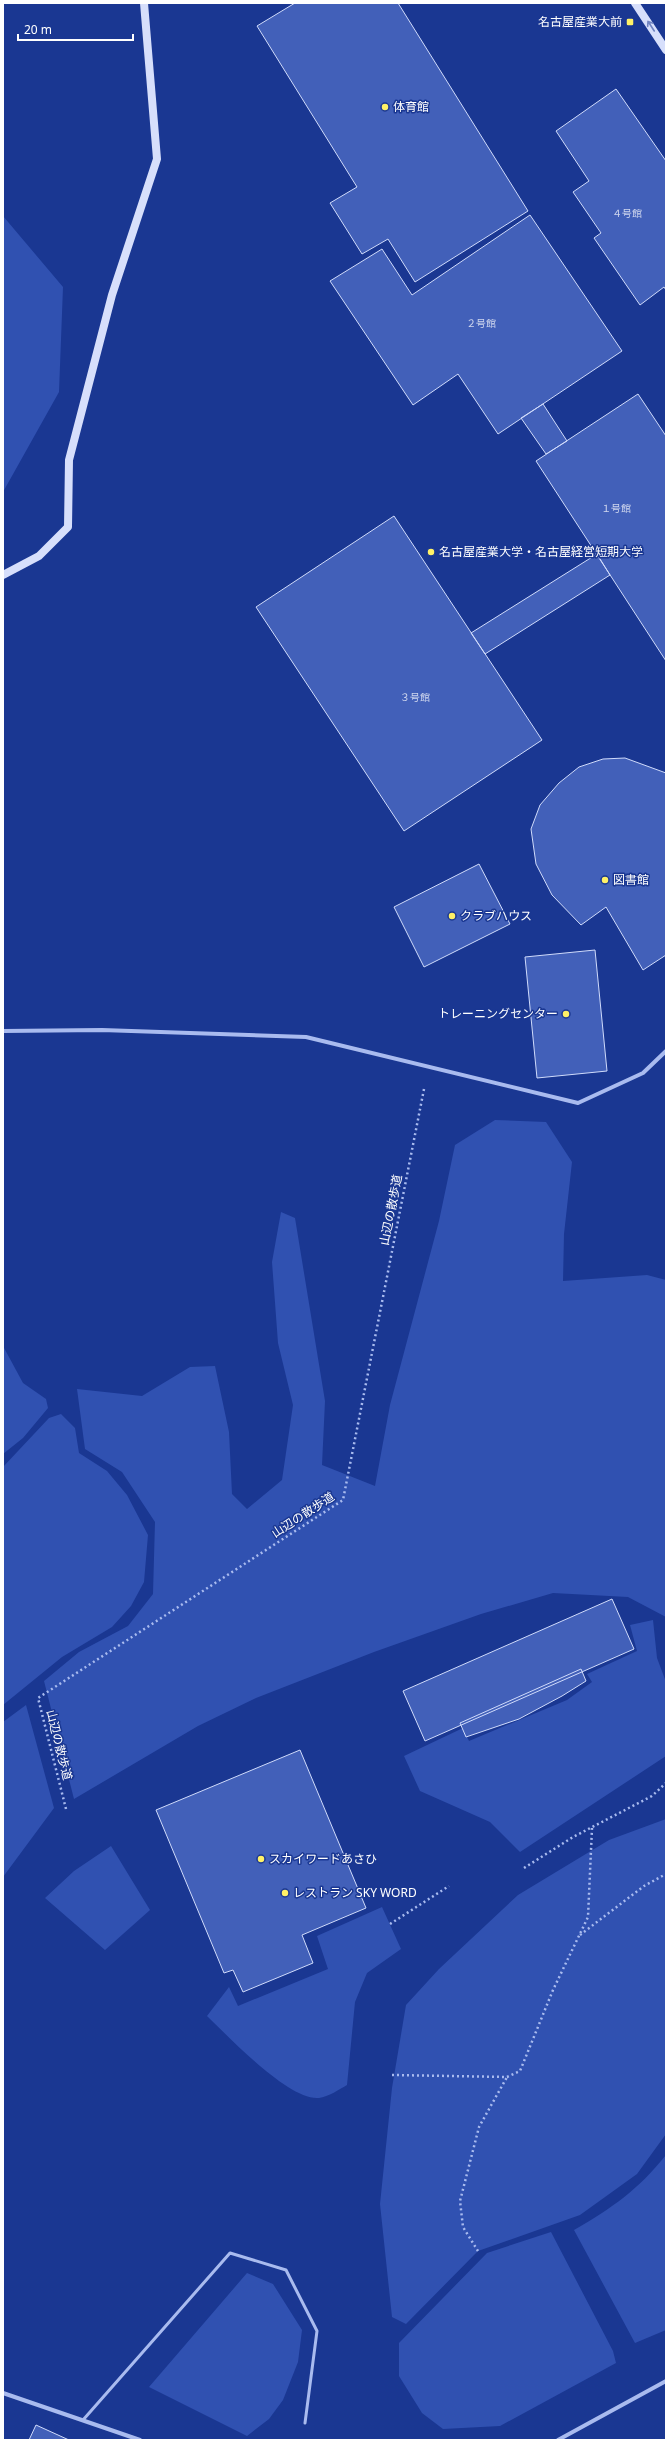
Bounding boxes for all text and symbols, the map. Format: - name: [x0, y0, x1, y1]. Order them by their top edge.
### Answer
- place label: 名古屋産業大前: [538, 13, 622, 30]
- scale bar: [18, 16, 133, 42]
- marker: 名古屋産業大前: [625, 17, 635, 27]
- text: 20 m: [24, 21, 52, 38]
- one-way arrow: [646, 21, 655, 32]
- place label: 体育館: [393, 98, 429, 115]
- marker: 体育館: [380, 102, 390, 112]
- house number: ４号館: [612, 206, 642, 220]
- house number: ２号館: [466, 316, 496, 330]
- house number: １号館: [601, 501, 631, 515]
- place label: 名古屋産業大学・名古屋経営短期大学: [439, 543, 643, 560]
- marker: 名古屋産業大学・名古屋経営短期大学: [426, 547, 436, 557]
- house number: ３号館: [400, 690, 430, 704]
- place label: 図書館: [613, 871, 649, 888]
- marker: 図書館: [600, 875, 610, 885]
- place label: クラブハウス: [460, 907, 532, 924]
- marker: クラブハウス: [447, 911, 457, 921]
- place label: トレーニングセンター: [438, 1005, 558, 1022]
- marker: トレーニングセンター: [561, 1009, 571, 1019]
- street label: 山辺の散歩道: [375, 1173, 406, 1247]
- street label: 山辺の散歩道: [268, 1488, 338, 1541]
- street label: 山辺の散歩道: [43, 1708, 76, 1782]
- place label: スカイワードあさひ: [269, 1850, 377, 1867]
- marker: スカイワードあさひ: [256, 1854, 266, 1864]
- place label: レストラン SKY WORD: [293, 1884, 417, 1901]
- marker: レストラン SKY WORD: [280, 1888, 290, 1898]

